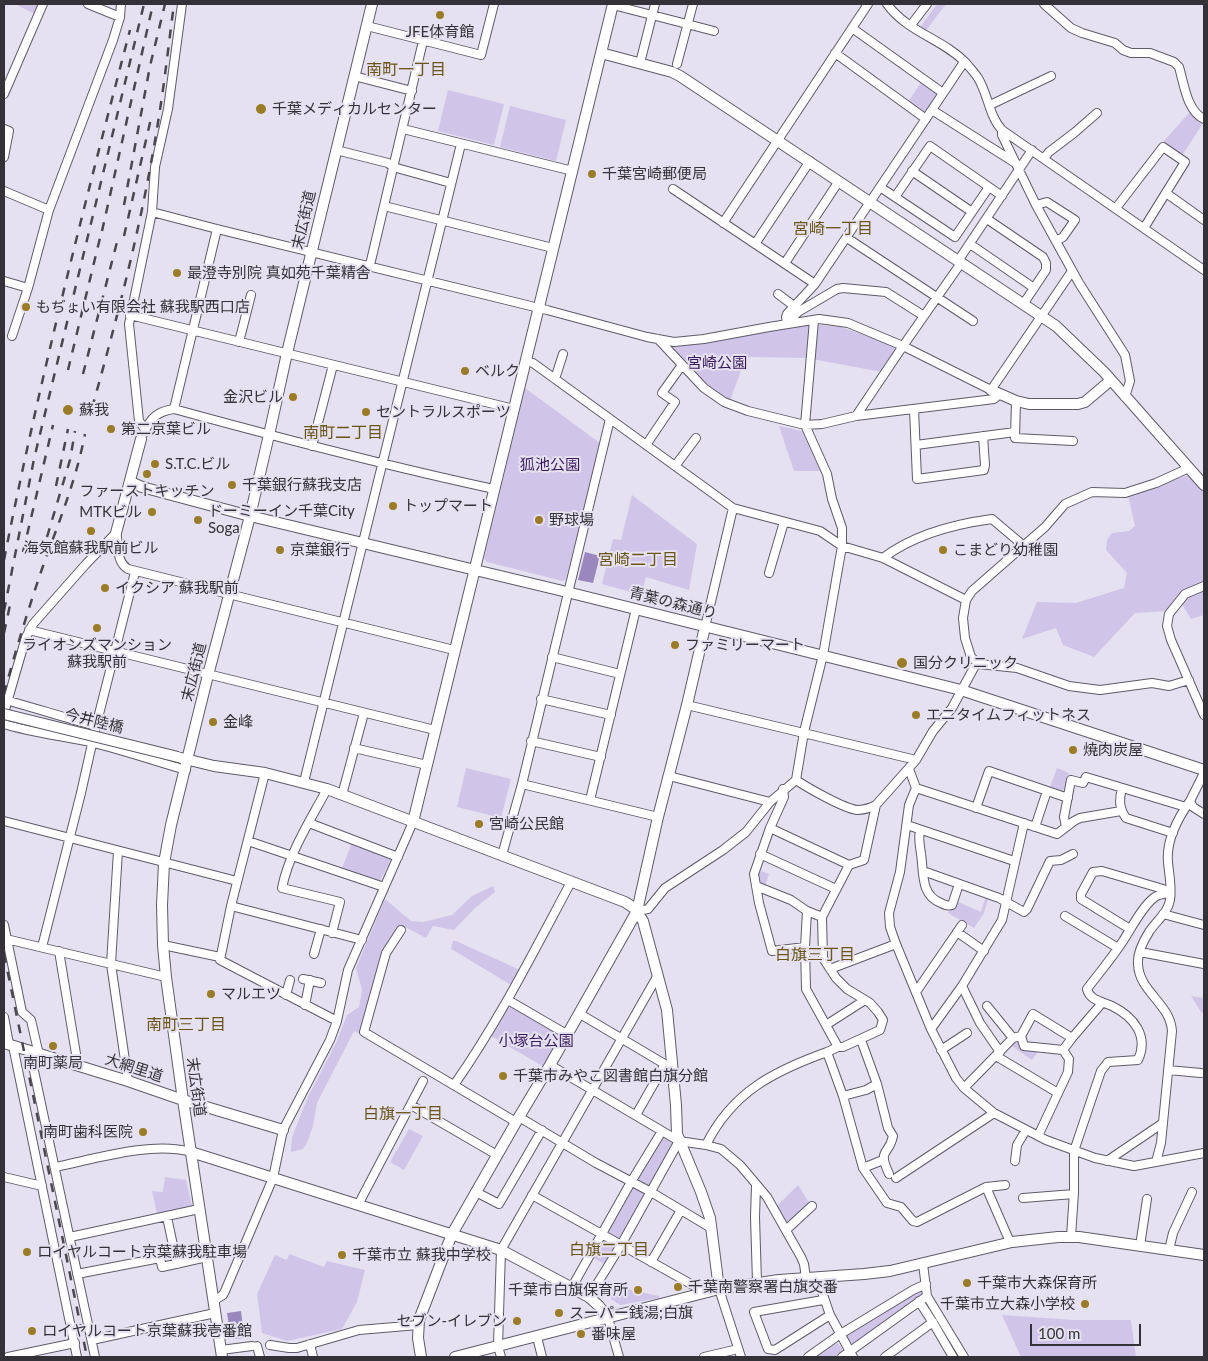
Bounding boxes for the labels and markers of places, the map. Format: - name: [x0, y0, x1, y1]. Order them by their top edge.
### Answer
- marker: JFE体育館: [434, 9, 446, 21]
- place label: JFE体育館: [406, 23, 474, 41]
- place label: 千葉メディカルセンター: [272, 100, 437, 118]
- marker: 千葉メディカルセンター: [254, 102, 268, 116]
- place label: 千葉宮崎郵便局: [602, 165, 707, 183]
- marker: 千葉宮崎郵便局: [586, 168, 598, 180]
- place label: 最澄寺別院 真如苑千葉精舎: [187, 264, 371, 282]
- marker: 最澄寺別院 真如苑千葉精舎: [171, 267, 183, 279]
- place label: もぢょい有限会社 蘇我駅西口店: [36, 298, 250, 316]
- marker: もぢょい有限会社 蘇我駅西口店: [20, 301, 32, 313]
- place label: ベルク: [475, 362, 520, 380]
- marker: ベルク: [459, 365, 471, 377]
- place label: 金沢ビル: [223, 388, 283, 406]
- marker: 金沢ビル: [287, 391, 299, 403]
- place label: 蘇我: [79, 401, 109, 419]
- marker: 蘇我: [61, 403, 75, 417]
- place label: セントラルスポーツ: [376, 403, 511, 421]
- marker: セントラルスポーツ: [360, 406, 372, 418]
- place label: 第二京葉ビル: [121, 420, 211, 438]
- marker: 第二京葉ビル: [105, 423, 117, 435]
- place label: S.T.C.ビル: [165, 455, 230, 473]
- marker: S.T.C.ビル: [149, 458, 161, 470]
- marker: ファーストキッチン: [141, 468, 153, 480]
- place label: 千葉銀行蘇我支店: [242, 476, 362, 494]
- marker: 千葉銀行蘇我支店: [226, 479, 238, 491]
- place label: ファーストキッチン: [80, 482, 214, 500]
- place label: トップマート: [403, 497, 493, 515]
- marker: トップマート: [387, 500, 399, 512]
- place label: ドーミーイン千葉City Soga: [208, 502, 355, 537]
- place label: MTKビル: [79, 503, 142, 521]
- marker: MTKビル: [146, 506, 158, 518]
- place label: 野球場: [549, 511, 594, 529]
- marker: ドーミーイン千葉City Soga: [192, 514, 204, 526]
- marker: 野球場: [533, 514, 545, 526]
- marker: 海気館蘇我駅前ビル: [85, 525, 97, 537]
- place label: 海気館蘇我駅前ビル: [24, 539, 158, 557]
- place label: 京葉銀行: [290, 541, 350, 559]
- place label: こまどり幼稚園: [953, 541, 1058, 559]
- marker: 京葉銀行: [274, 544, 286, 556]
- marker: こまどり幼稚園: [937, 544, 949, 556]
- place label: イクシア 蘇我駅前: [115, 579, 239, 597]
- marker: イクシア 蘇我駅前: [99, 582, 111, 594]
- marker: ライオンズマンション 蘇我駅前: [91, 622, 103, 634]
- place label: ライオンズマンション 蘇我駅前: [22, 636, 172, 671]
- place label: ファミリーマート: [685, 636, 805, 654]
- marker: ファミリーマート: [669, 639, 681, 651]
- place label: 国分クリニック: [913, 654, 1018, 672]
- marker: 国分クリニック: [895, 656, 909, 670]
- place label: エニタイムフィットネス: [926, 706, 1091, 724]
- marker: エニタイムフィットネス: [910, 709, 922, 721]
- place label: 金峰: [223, 713, 253, 731]
- marker: 金峰: [207, 716, 219, 728]
- place label: 焼肉炭屋: [1083, 741, 1143, 759]
- marker: 焼肉炭屋: [1067, 744, 1079, 756]
- place label: 宮崎公民館: [489, 815, 564, 833]
- marker: 宮崎公民館: [473, 818, 485, 830]
- place label: マルエツ: [221, 985, 281, 1003]
- marker: マルエツ: [205, 988, 217, 1000]
- marker: 南町薬局: [47, 1040, 59, 1052]
- place label: 南町薬局: [23, 1054, 83, 1072]
- place label: 千葉市みやこ図書館白旗分館: [513, 1067, 708, 1085]
- marker: 千葉市みやこ図書館白旗分館: [497, 1070, 509, 1082]
- place label: 南町歯科医院: [43, 1123, 133, 1141]
- marker: 南町歯科医院: [137, 1126, 149, 1138]
- place label: ロイヤルコート京葉蘇我駐車場: [37, 1243, 247, 1261]
- marker: ロイヤルコート京葉蘇我駐車場: [21, 1246, 33, 1258]
- place label: 千葉市立 蘇我中学校: [352, 1246, 491, 1264]
- marker: 千葉市立 蘇我中学校: [336, 1249, 348, 1261]
- place label: 千葉市大森保育所: [977, 1274, 1097, 1292]
- marker: 千葉市大森保育所: [961, 1277, 973, 1289]
- place label: 千葉南警察署白旗交番: [688, 1278, 838, 1296]
- place label: 千葉市白旗保育所: [508, 1281, 628, 1299]
- marker: 千葉南警察署白旗交番: [672, 1281, 684, 1293]
- marker: 千葉市白旗保育所: [632, 1284, 644, 1296]
- place label: 千葉市立大森小学校: [940, 1295, 1075, 1313]
- marker: 千葉市立大森小学校: [1079, 1298, 1091, 1310]
- place label: スーパー銭湯;白旗: [569, 1304, 693, 1322]
- marker: スーパー銭湯;白旗: [553, 1307, 565, 1319]
- place label: セブン-イレブン: [396, 1312, 507, 1330]
- marker: セブン-イレブン: [511, 1315, 523, 1327]
- place label: ロイヤルコート京葉蘇我壱番館: [42, 1322, 252, 1340]
- marker: ロイヤルコート京葉蘇我壱番館: [26, 1325, 38, 1337]
- place label: 番味屋: [591, 1325, 636, 1343]
- marker: 番味屋: [575, 1328, 587, 1340]

